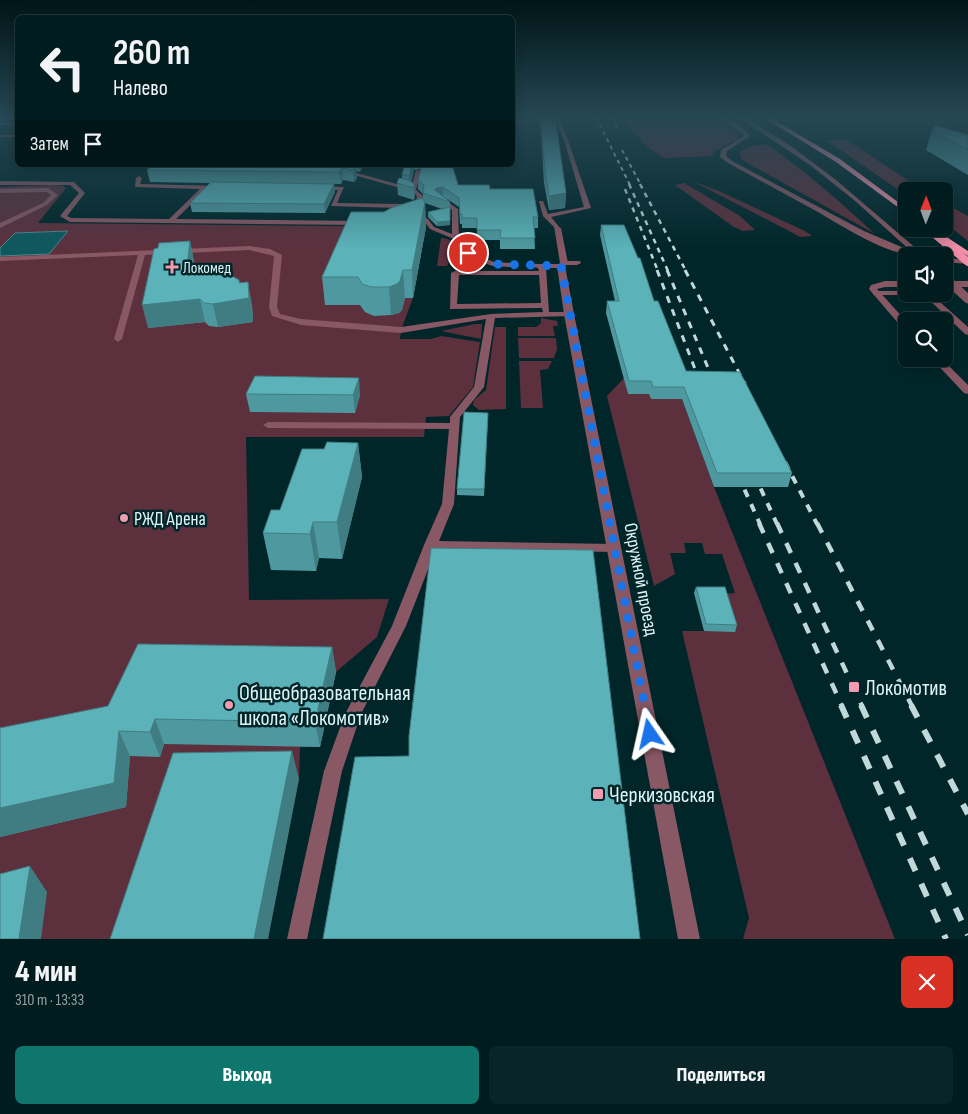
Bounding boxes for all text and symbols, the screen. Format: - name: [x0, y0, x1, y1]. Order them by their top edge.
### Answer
- text: 260 m: [113, 32, 190, 75]
- icon: left: [30, 35, 95, 100]
- text: Налево: [113, 75, 168, 102]
- icon: arrive: [79, 130, 107, 158]
- text: Затем: [30, 133, 69, 156]
- north arrow: [898, 182, 952, 238]
- map controls: [898, 182, 953, 367]
- pin: [447, 232, 489, 274]
- icon: arrive: [454, 239, 482, 267]
- button: sound: [898, 247, 953, 302]
- place label: Локомед: [183, 259, 231, 278]
- marker: Локомед: [165, 260, 179, 274]
- button: search: [898, 312, 953, 367]
- place label: РЖД Арена: [134, 508, 206, 531]
- marker: РЖД Арена: [118, 512, 130, 524]
- street label: Окружной проезд: [618, 521, 663, 638]
- place label: Локомотив: [865, 675, 947, 702]
- place label: Общеобразовательная школа «Локомотив»: [239, 680, 411, 732]
- marker: Локомотив: [847, 680, 861, 694]
- marker: Общеобразовательная школа «Локомотив»: [223, 699, 235, 711]
- position arrow: [623, 707, 675, 759]
- place label: Черкизовская: [609, 782, 715, 809]
- marker: Черкизовская: [591, 787, 605, 801]
- text: 4 мин: [15, 954, 77, 990]
- button: close: [901, 956, 953, 1008]
- text: 310 m · 13:33: [15, 991, 84, 1010]
- button: Выход: [15, 1046, 479, 1104]
- button: Поделиться: [489, 1046, 953, 1104]

